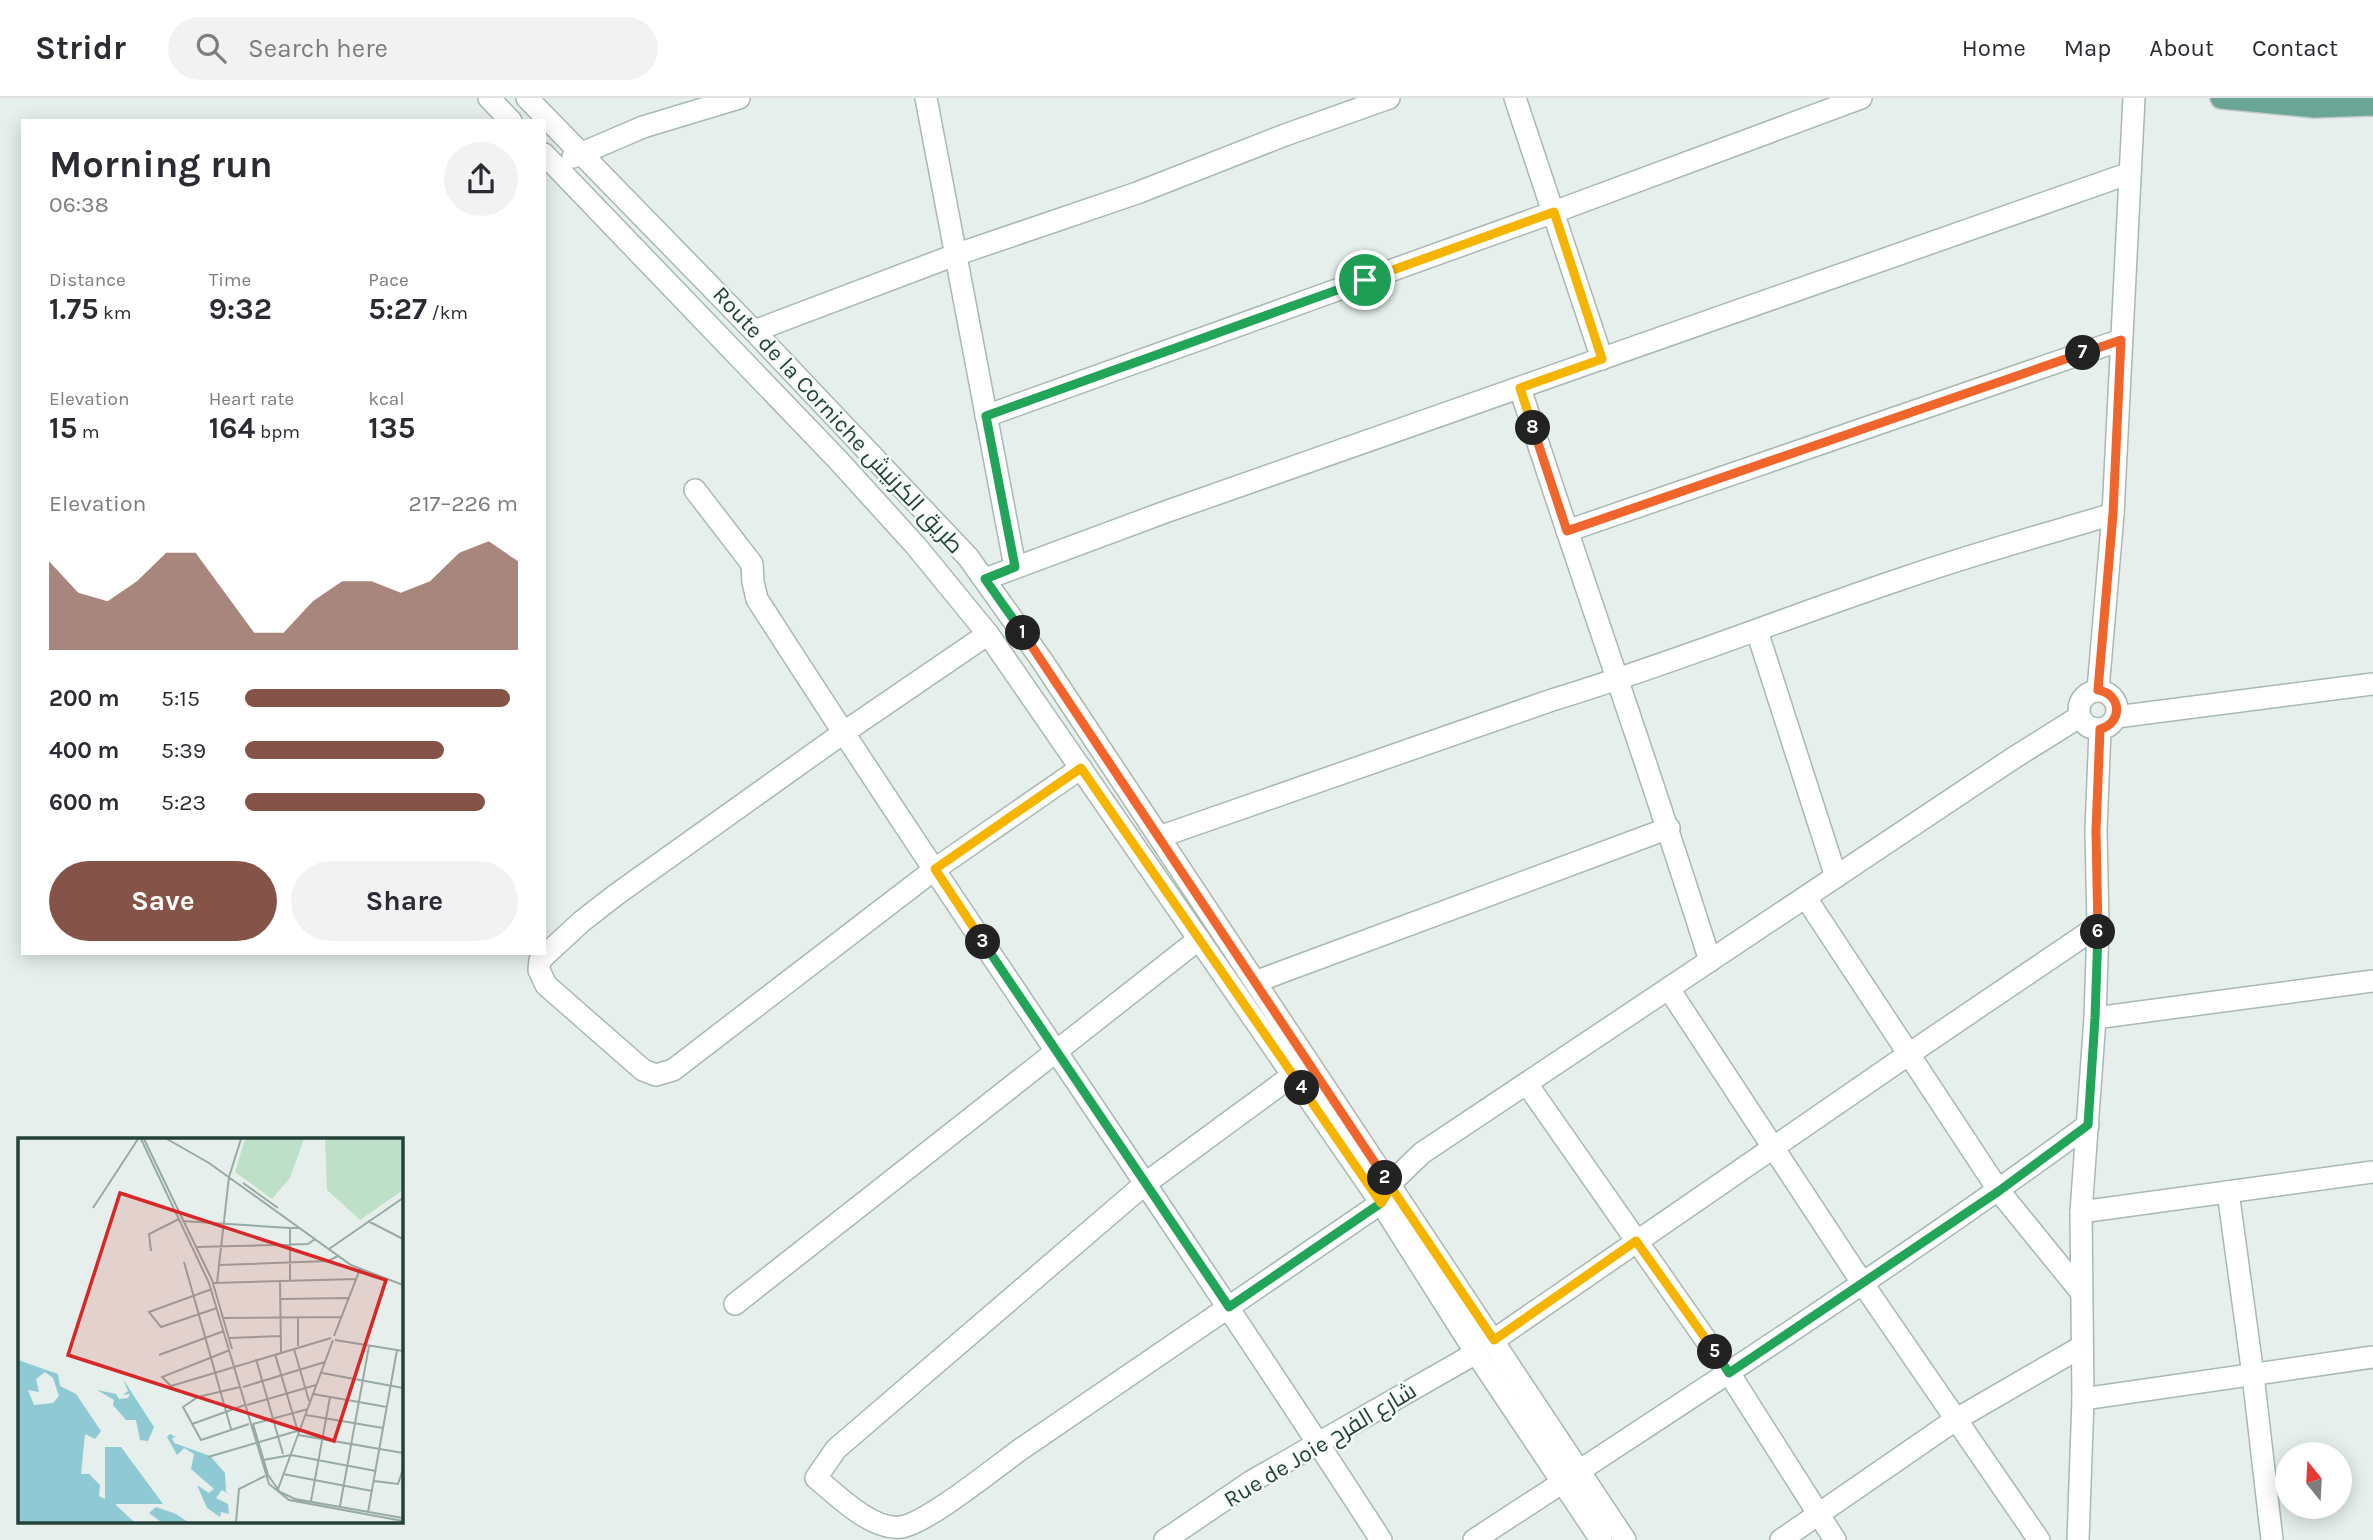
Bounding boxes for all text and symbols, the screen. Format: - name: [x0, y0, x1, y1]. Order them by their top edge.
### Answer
- search box: [168, 17, 658, 80]
- text: Stridr: [35, 29, 126, 67]
- icon: search: [192, 29, 230, 67]
- text: Search here: [248, 33, 388, 64]
- text: Home: [1962, 34, 2026, 62]
- text: Map: [2064, 34, 2111, 62]
- text: About: [2149, 34, 2214, 62]
- text: Contact: [2252, 34, 2338, 62]
- text: Morning run: [49, 142, 273, 187]
- button: share: [444, 142, 518, 216]
- text: 06:38: [49, 191, 109, 218]
- pin: [1335, 250, 1395, 310]
- icon: arrive: [1346, 261, 1384, 299]
- text: Distance: [49, 269, 126, 291]
- text: Time: [209, 269, 251, 291]
- text: Pace: [368, 269, 409, 291]
- street label: Route de la Corniche طريق الكرنيش: [707, 281, 969, 559]
- text: 1.75: [49, 291, 99, 327]
- text: 9:32: [209, 291, 272, 327]
- text: 5:27: [368, 291, 427, 327]
- text: km: [99, 302, 132, 324]
- text: /km: [427, 302, 468, 324]
- pin: 7: [2066, 336, 2100, 370]
- text: 7: [2078, 341, 2087, 363]
- text: Elevation: [49, 388, 129, 410]
- text: Heart rate: [209, 388, 294, 410]
- text: kcal: [368, 388, 405, 410]
- text: 15: [49, 410, 77, 446]
- text: 164: [209, 410, 255, 446]
- text: 135: [368, 410, 415, 446]
- pin: 8: [1516, 410, 1550, 446]
- text: 8: [1526, 416, 1539, 438]
- text: m: [77, 421, 99, 443]
- text: bpm: [255, 421, 300, 443]
- text: Elevation: [49, 490, 146, 517]
- text: 217–226 m: [409, 490, 518, 517]
- pin: 1: [1006, 616, 1040, 650]
- text: 1: [1019, 621, 1026, 643]
- text: 200 m: [49, 685, 120, 712]
- text: 5:15: [161, 685, 200, 712]
- text: 400 m: [49, 737, 119, 764]
- text: 5:39: [161, 737, 206, 764]
- text: 600 m: [49, 789, 120, 816]
- text: 5:23: [161, 789, 206, 816]
- button: Save: [49, 861, 277, 941]
- button: Share: [291, 861, 518, 941]
- pin: 6: [2080, 914, 2116, 950]
- text: 6: [2092, 920, 2103, 942]
- pin: 3: [965, 924, 1000, 960]
- text: 3: [977, 930, 988, 952]
- pin: 4: [1284, 1070, 1320, 1105]
- text: 4: [1296, 1076, 1307, 1098]
- inset map: [18, 1138, 402, 1522]
- pin: 2: [1368, 1160, 1402, 1196]
- text: 2: [1379, 1166, 1390, 1188]
- pin: 5: [1698, 1334, 1732, 1370]
- text: 5: [1709, 1340, 1720, 1362]
- street label: Rue de Joie شارع الفرح: [1219, 1377, 1422, 1515]
- north arrow: [2275, 1442, 2352, 1519]
- map controls: [2275, 1442, 2352, 1519]

